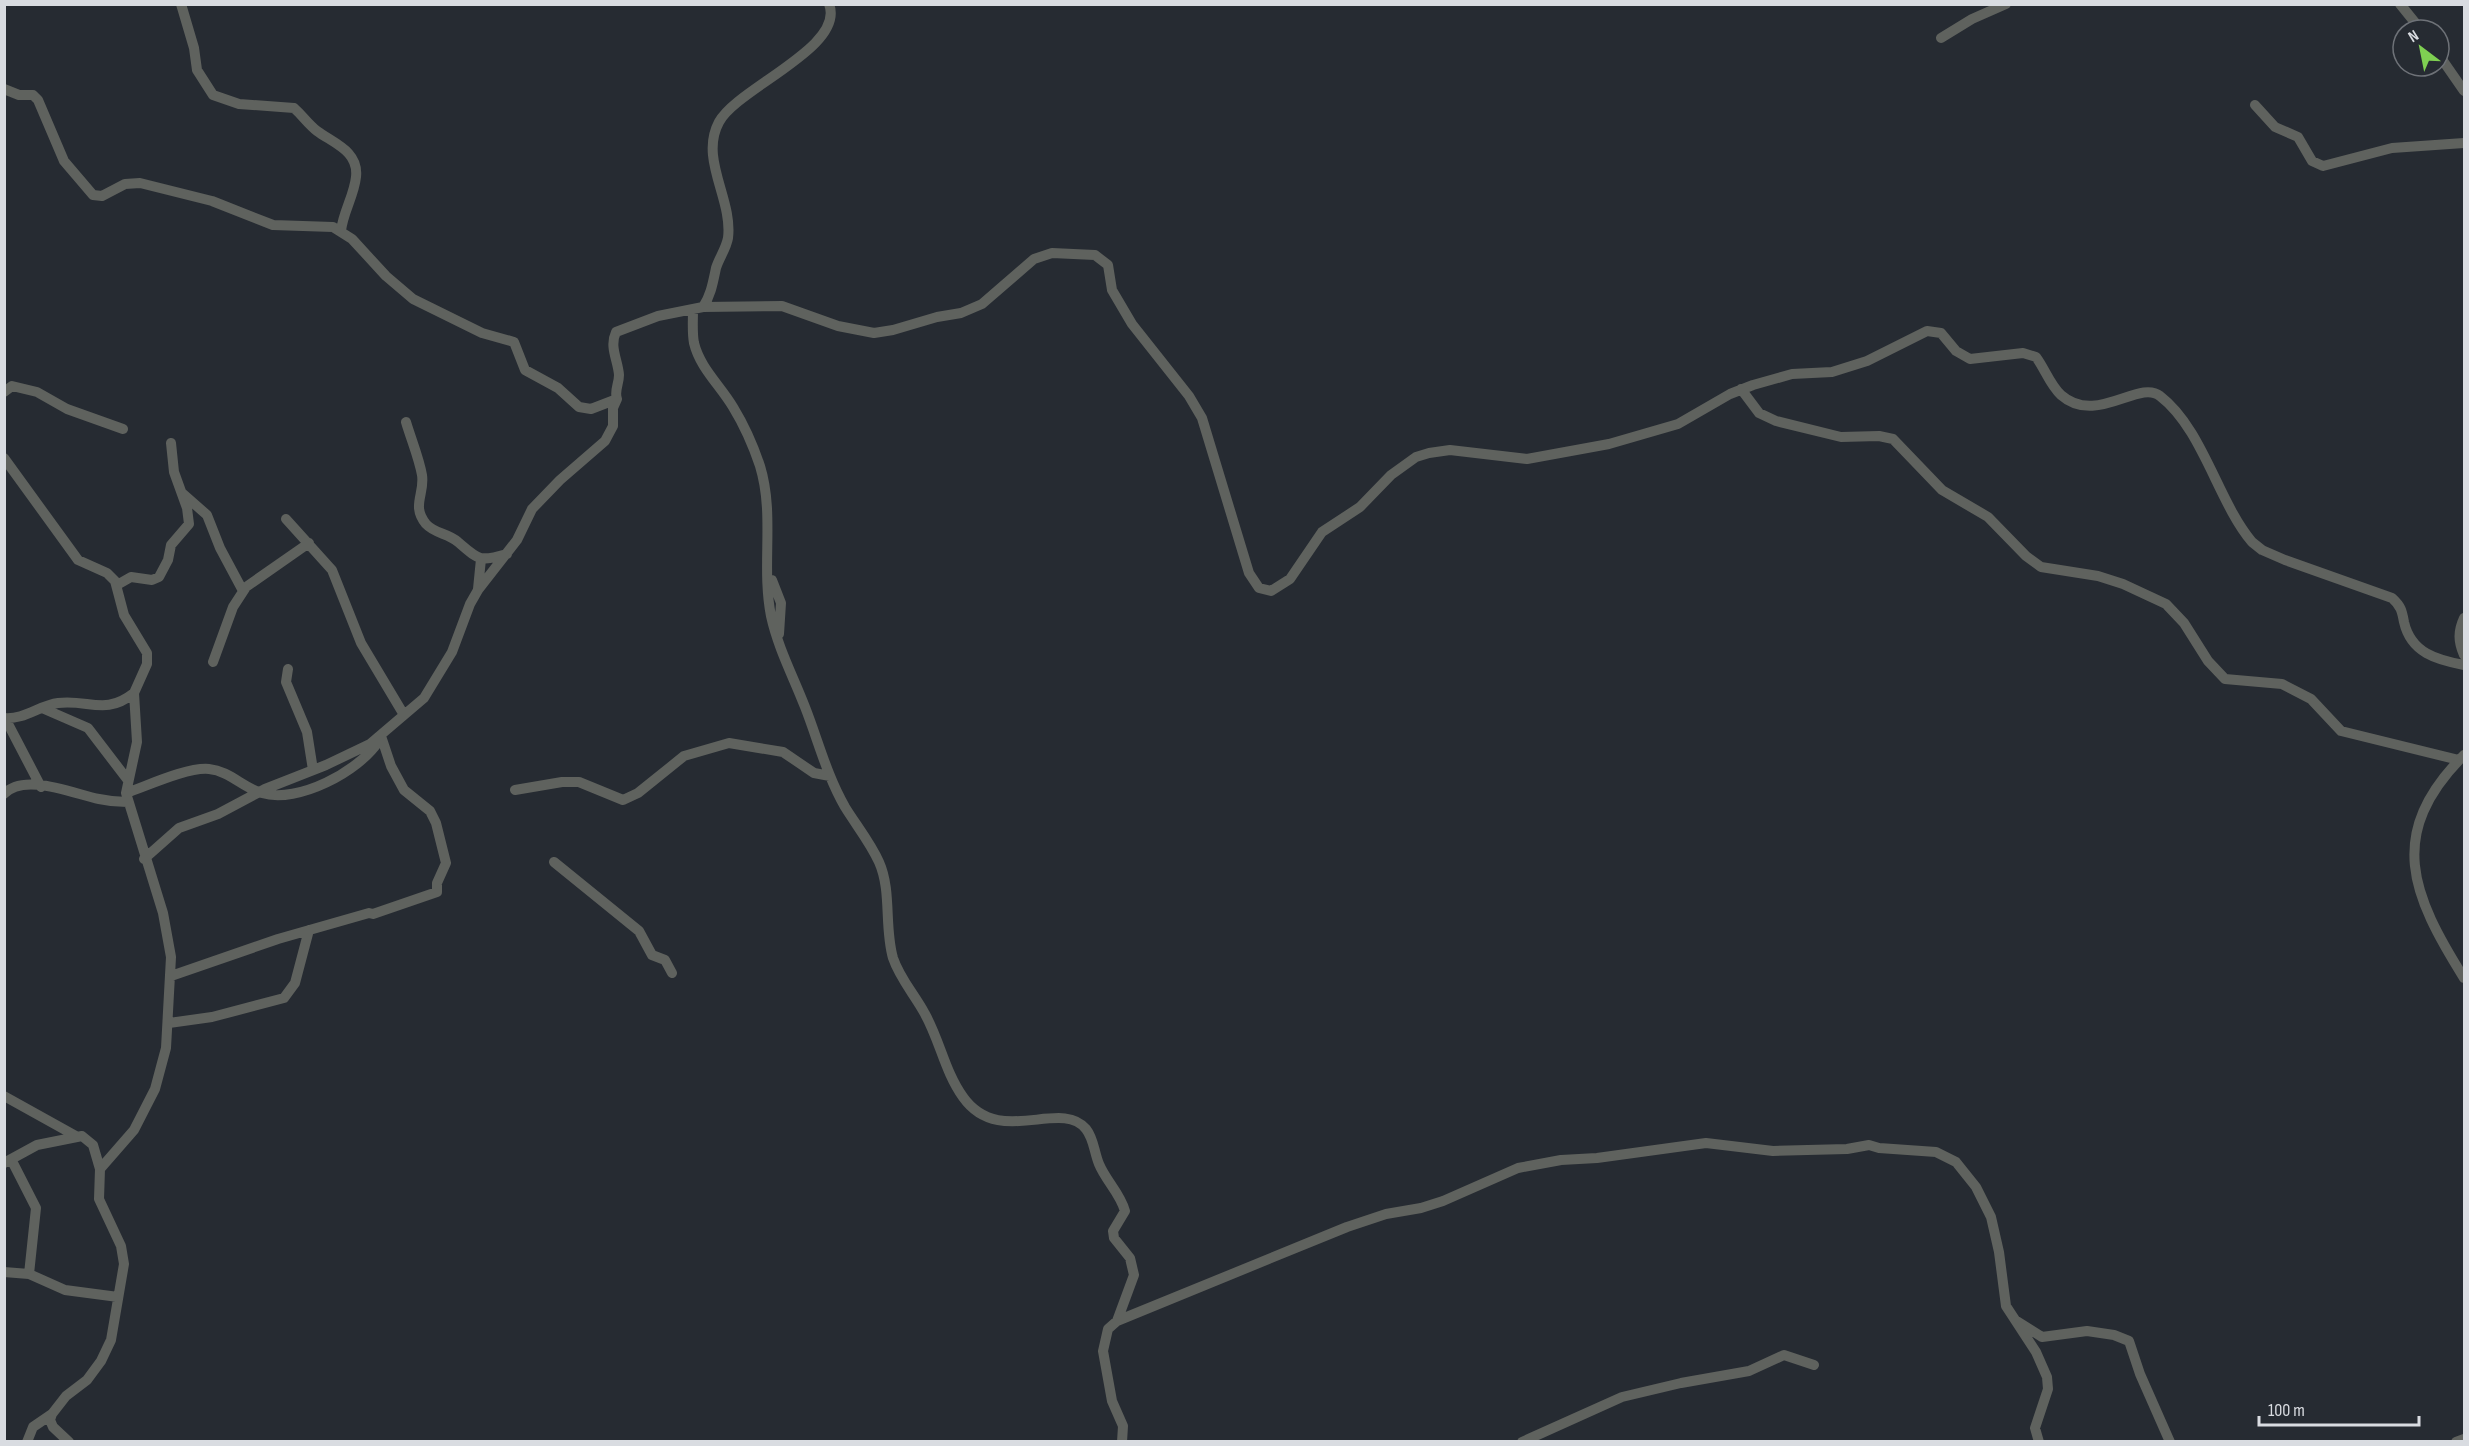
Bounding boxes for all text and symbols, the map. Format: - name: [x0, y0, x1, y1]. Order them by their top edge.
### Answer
- north arrow: [2391, 18, 2451, 78]
- text: N: [2405, 26, 2423, 47]
- scale bar: [2259, 1389, 2420, 1427]
- text: 100 m: [2268, 1400, 2305, 1421]

